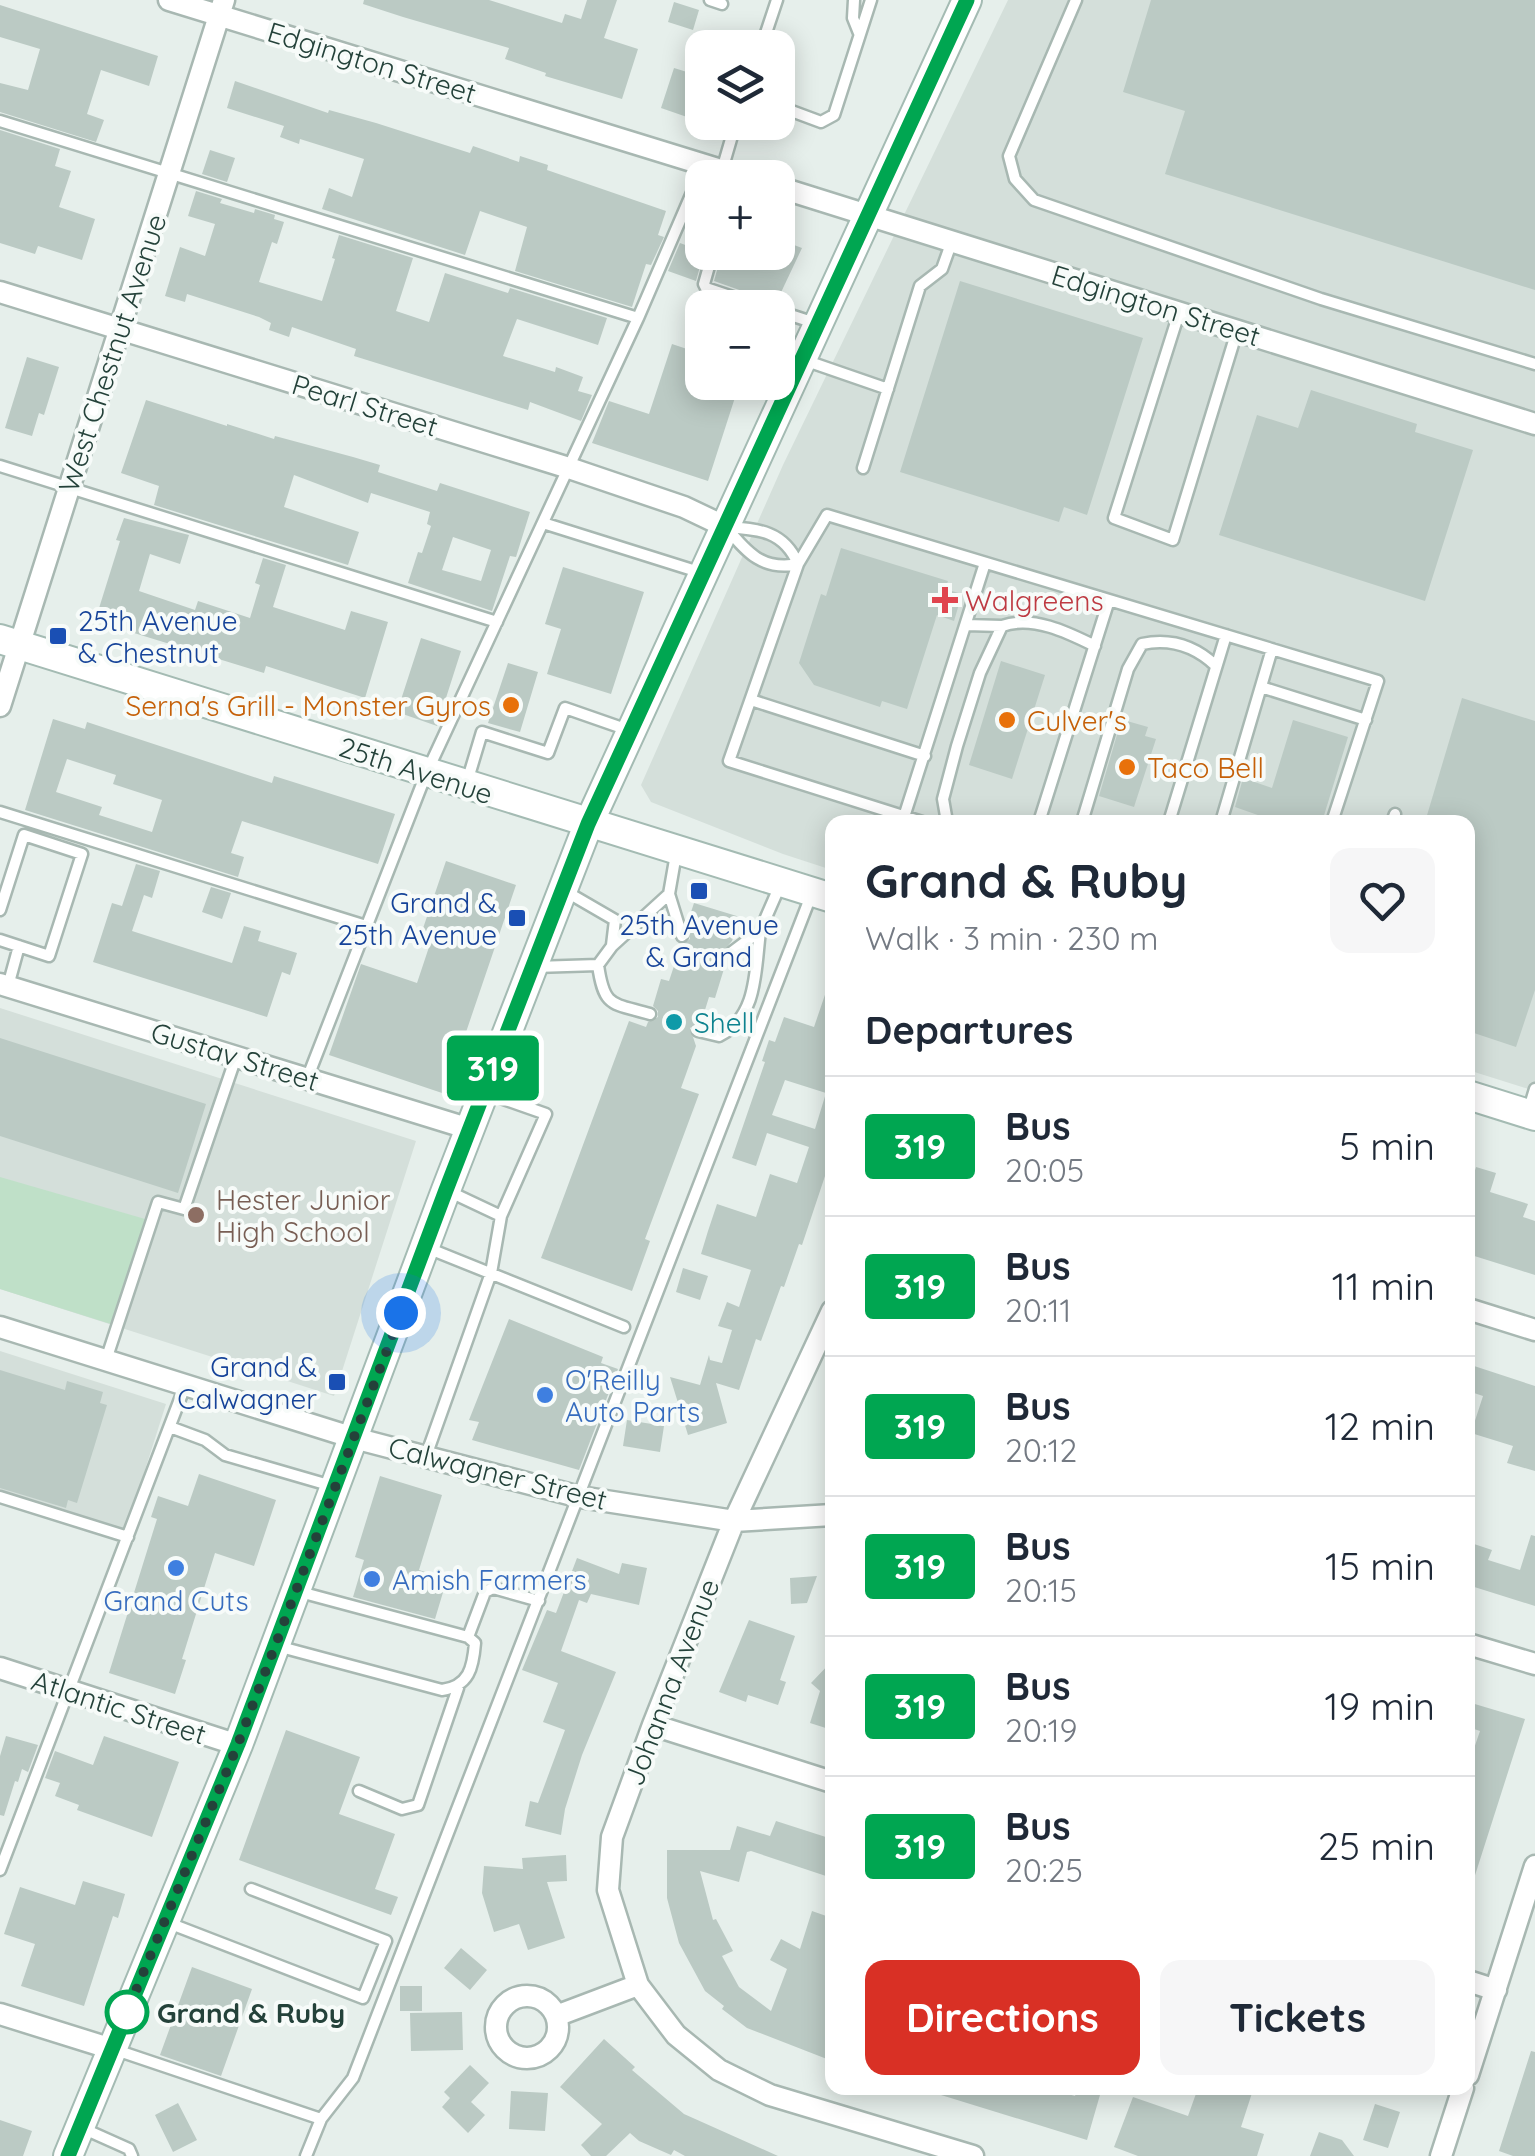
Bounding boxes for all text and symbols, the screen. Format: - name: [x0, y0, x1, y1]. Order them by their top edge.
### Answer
- street label: Edgington Street: [263, 14, 481, 110]
- map controls: [685, 30, 795, 400]
- button: layers: [685, 30, 795, 140]
- button: +: [685, 160, 795, 270]
- street label: West Chestnut Avenue: [50, 210, 174, 496]
- street label: Edgington Street: [1047, 257, 1265, 353]
- button: −: [685, 290, 795, 400]
- street label: Pearl Street: [288, 366, 442, 444]
- place label: Walgreens: [965, 583, 1104, 618]
- marker: Walgreens: [934, 589, 956, 611]
- place label: 25th Avenue & Chestnut: [78, 603, 238, 670]
- marker: 25th Avenue & Chestnut: [47, 625, 69, 647]
- place label: Serna's Grill - Monster Gyros: [125, 688, 491, 723]
- marker: Serna's Grill - Monster Gyros: [500, 694, 522, 716]
- place label: Culver's: [1027, 703, 1127, 738]
- marker: Culver's: [996, 709, 1018, 731]
- street label: 25th Avenue: [335, 729, 497, 811]
- place label: Taco Bell: [1147, 750, 1264, 785]
- marker: Taco Bell: [1116, 756, 1138, 778]
- button: heart: [1330, 848, 1435, 953]
- text: Grand & Ruby: [865, 850, 1187, 910]
- marker: 25th Avenue & Grand: [688, 880, 710, 902]
- place label: Grand & 25th Avenue: [337, 885, 497, 952]
- marker: Grand & 25th Avenue: [506, 907, 528, 929]
- place label: 25th Avenue & Grand: [619, 907, 779, 974]
- text: Walk · 3 min · 230 m: [865, 918, 1158, 958]
- place label: Shell: [694, 1005, 754, 1040]
- text: Departures: [865, 1006, 1073, 1054]
- marker: Shell: [663, 1011, 685, 1033]
- street label: Gustav Street: [147, 1014, 323, 1098]
- line badge: 319: [436, 1036, 550, 1100]
- text: 319: [467, 1046, 519, 1090]
- text: Bus: [1005, 1102, 1071, 1150]
- text: 5 min: [1339, 1122, 1435, 1170]
- text: 319: [894, 1124, 946, 1168]
- text: 20:05: [1005, 1150, 1084, 1190]
- place label: Hester Junior High School: [216, 1182, 391, 1249]
- marker: Hester Junior High School: [185, 1204, 207, 1226]
- text: Bus: [1005, 1242, 1071, 1290]
- text: 11 min: [1332, 1262, 1435, 1310]
- text: 319: [894, 1264, 946, 1308]
- your location: [376, 1288, 426, 1338]
- text: 20:11: [1005, 1290, 1071, 1330]
- place label: Grand & Calwagner: [177, 1349, 317, 1416]
- place label: O'Reilly Auto Parts: [565, 1362, 700, 1429]
- marker: Grand & Calwagner: [326, 1371, 348, 1393]
- text: Bus: [1005, 1382, 1071, 1430]
- marker: O'Reilly Auto Parts: [534, 1384, 556, 1406]
- text: 12 min: [1325, 1402, 1435, 1450]
- text: 319: [894, 1404, 946, 1448]
- street label: Calwagner Street: [385, 1429, 611, 1517]
- text: 20:12: [1005, 1430, 1077, 1470]
- text: Bus: [1005, 1522, 1071, 1570]
- text: 15 min: [1325, 1542, 1435, 1590]
- text: 319: [894, 1544, 946, 1588]
- marker: Grand Cuts: [165, 1557, 187, 1579]
- place label: Amish Farmers: [392, 1562, 587, 1597]
- marker: Amish Farmers: [361, 1568, 383, 1590]
- text: 20:15: [1005, 1570, 1077, 1610]
- street label: Johanna Avenue: [616, 1574, 726, 1790]
- place label: Grand Cuts: [103, 1583, 249, 1618]
- street label: Atlantic Street: [27, 1662, 211, 1752]
- text: Bus: [1005, 1662, 1071, 1710]
- text: 19 min: [1325, 1682, 1435, 1730]
- text: 319: [894, 1684, 946, 1728]
- text: 20:19: [1005, 1710, 1077, 1750]
- text: Bus: [1005, 1802, 1071, 1850]
- text: 25 min: [1318, 1822, 1435, 1870]
- text: 319: [894, 1824, 946, 1868]
- text: 20:25: [1005, 1850, 1083, 1890]
- button: Directions: [865, 1960, 1140, 2075]
- button: Tickets: [1160, 1960, 1435, 2075]
- marker: Grand & Ruby: [106, 1991, 148, 2033]
- place label: Grand & Ruby: [157, 1995, 345, 2030]

